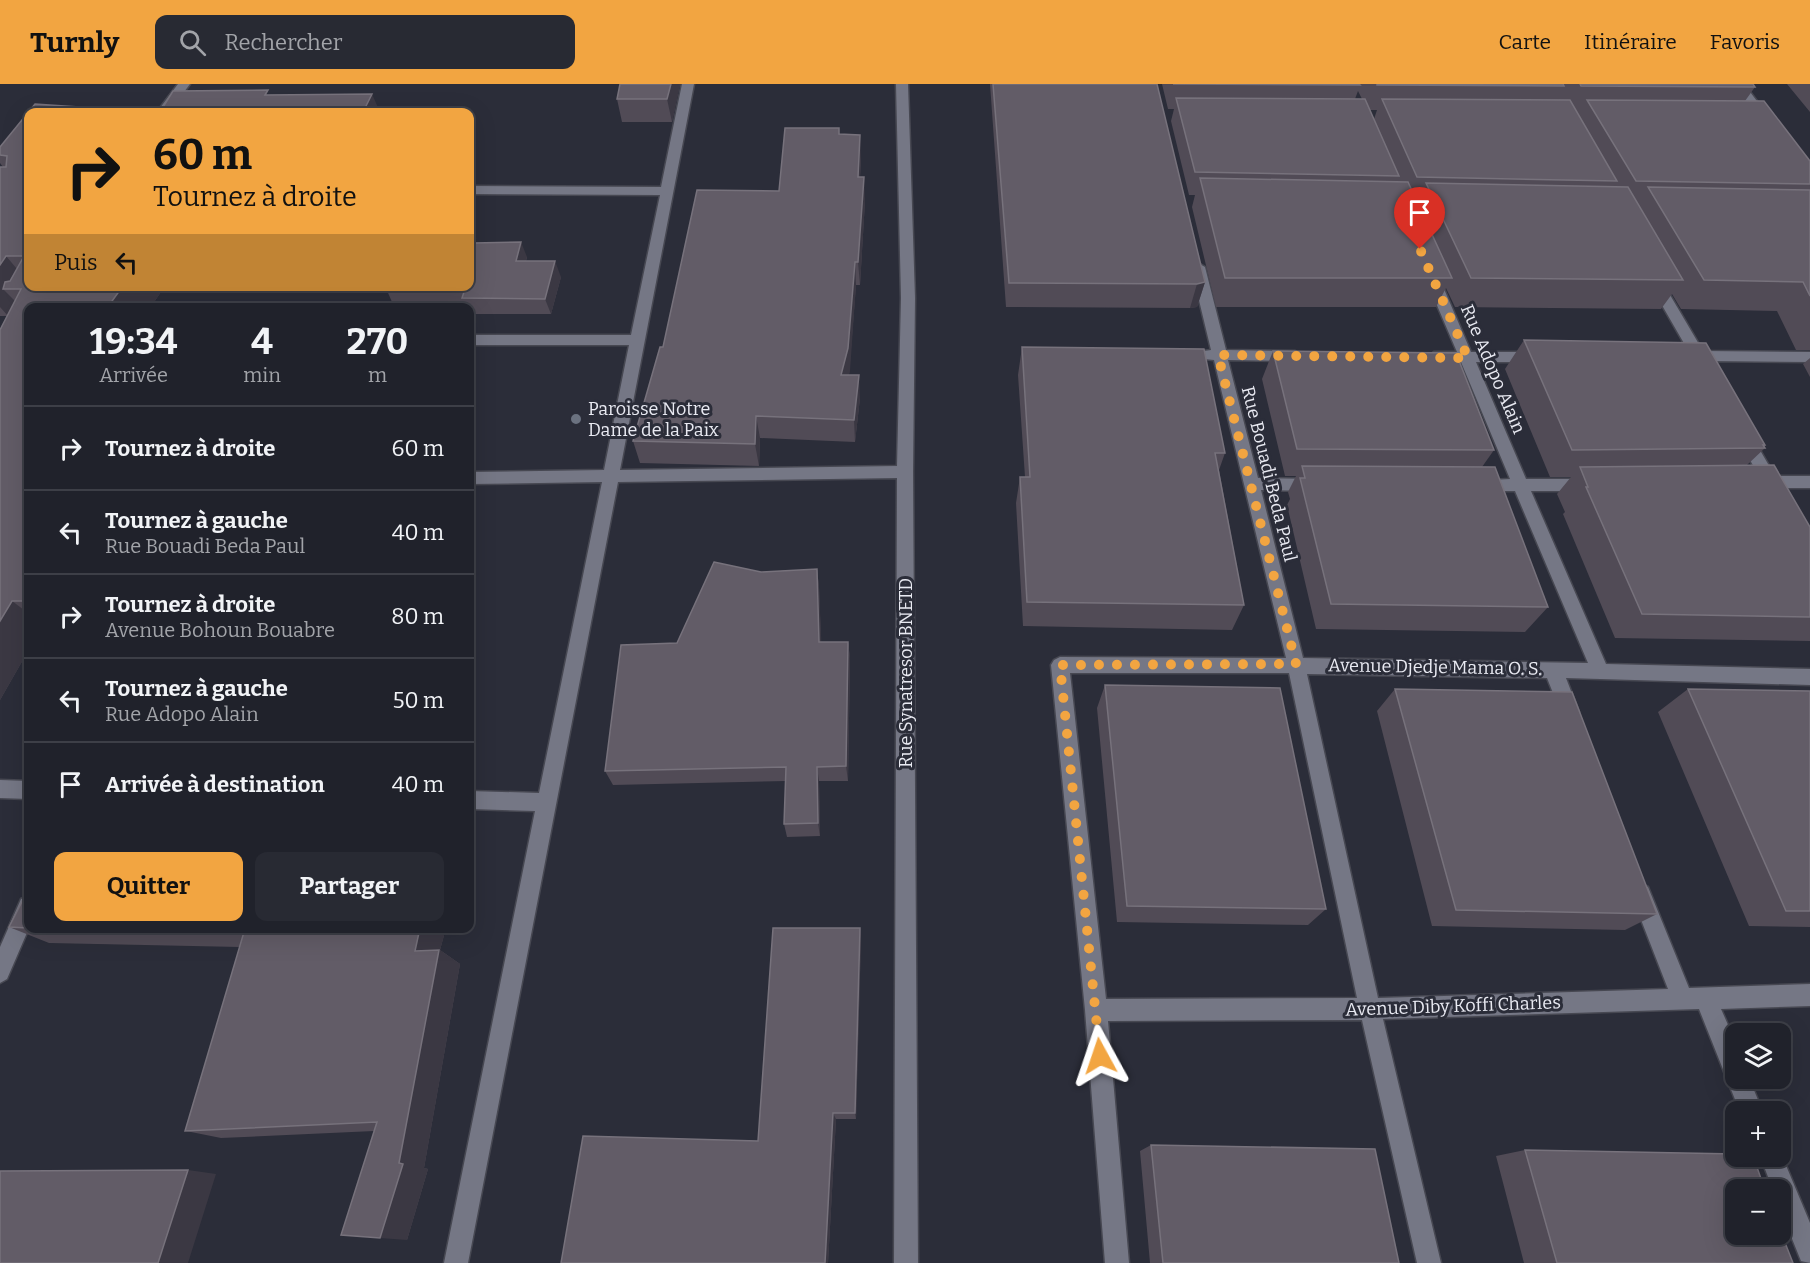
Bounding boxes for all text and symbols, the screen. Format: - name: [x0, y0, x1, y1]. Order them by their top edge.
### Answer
- search box: [155, 15, 575, 69]
- text: Turnly: [30, 26, 119, 59]
- icon: search: [176, 26, 209, 59]
- text: Rechercher: [224, 29, 343, 56]
- text: Carte: [1498, 29, 1551, 55]
- text: Itinéraire: [1584, 29, 1677, 55]
- text: Favoris: [1710, 29, 1780, 55]
- text: 60 m: [153, 130, 252, 180]
- icon: right: [54, 132, 132, 210]
- text: Tournez à droite: [153, 181, 357, 213]
- pin: [1394, 187, 1445, 249]
- icon: arrive: [1403, 196, 1436, 229]
- icon: left: [110, 246, 143, 279]
- text: Puis: [54, 249, 98, 276]
- street label: Rue Adopo Alain: [1456, 301, 1530, 438]
- text: 19:34: [90, 320, 178, 364]
- text: 4: [251, 320, 273, 364]
- text: 270: [347, 320, 408, 364]
- text: Arrivée: [99, 363, 168, 387]
- text: min: [243, 363, 281, 387]
- text: m: [368, 363, 387, 387]
- street label: Rue Bouadi Beda Paul: [1237, 384, 1301, 564]
- place label: Paroisse Notre Dame de la Paix: [588, 398, 719, 441]
- marker: Paroisse Notre Dame de la Paix: [569, 412, 583, 426]
- icon: right: [54, 432, 87, 465]
- text: Tournez à droite: [105, 435, 275, 462]
- text: 60 m: [392, 435, 444, 462]
- text: Tournez à gauche: [105, 507, 288, 534]
- icon: left: [54, 516, 87, 549]
- text: 40 m: [392, 519, 444, 546]
- text: Rue Bouadi Beda Paul: [105, 534, 305, 558]
- street label: Rue Synatresor BNETD: [895, 578, 917, 768]
- text: Tournez à droite: [105, 591, 275, 618]
- icon: right: [54, 600, 87, 633]
- text: 80 m: [391, 603, 444, 630]
- text: Avenue Bohoun Bouabre: [105, 618, 335, 642]
- street label: Avenue Djedje Mama O. S.: [1328, 654, 1542, 680]
- text: Tournez à gauche: [105, 675, 288, 702]
- icon: left: [54, 684, 87, 717]
- text: 50 m: [393, 687, 444, 714]
- text: Rue Adopo Alain: [105, 702, 259, 726]
- icon: arrive: [54, 768, 87, 801]
- text: Arrivée à destination: [105, 771, 325, 798]
- text: 40 m: [392, 771, 444, 798]
- button: Quitter: [54, 852, 243, 921]
- button: Partager: [255, 852, 444, 921]
- street label: Avenue Diby Koffi Charles: [1345, 991, 1561, 1021]
- map controls: [1725, 1023, 1791, 1245]
- button: layers: [1725, 1023, 1791, 1089]
- position arrow: [1068, 1024, 1132, 1088]
- button: +: [1725, 1101, 1791, 1167]
- button: −: [1725, 1179, 1791, 1245]

